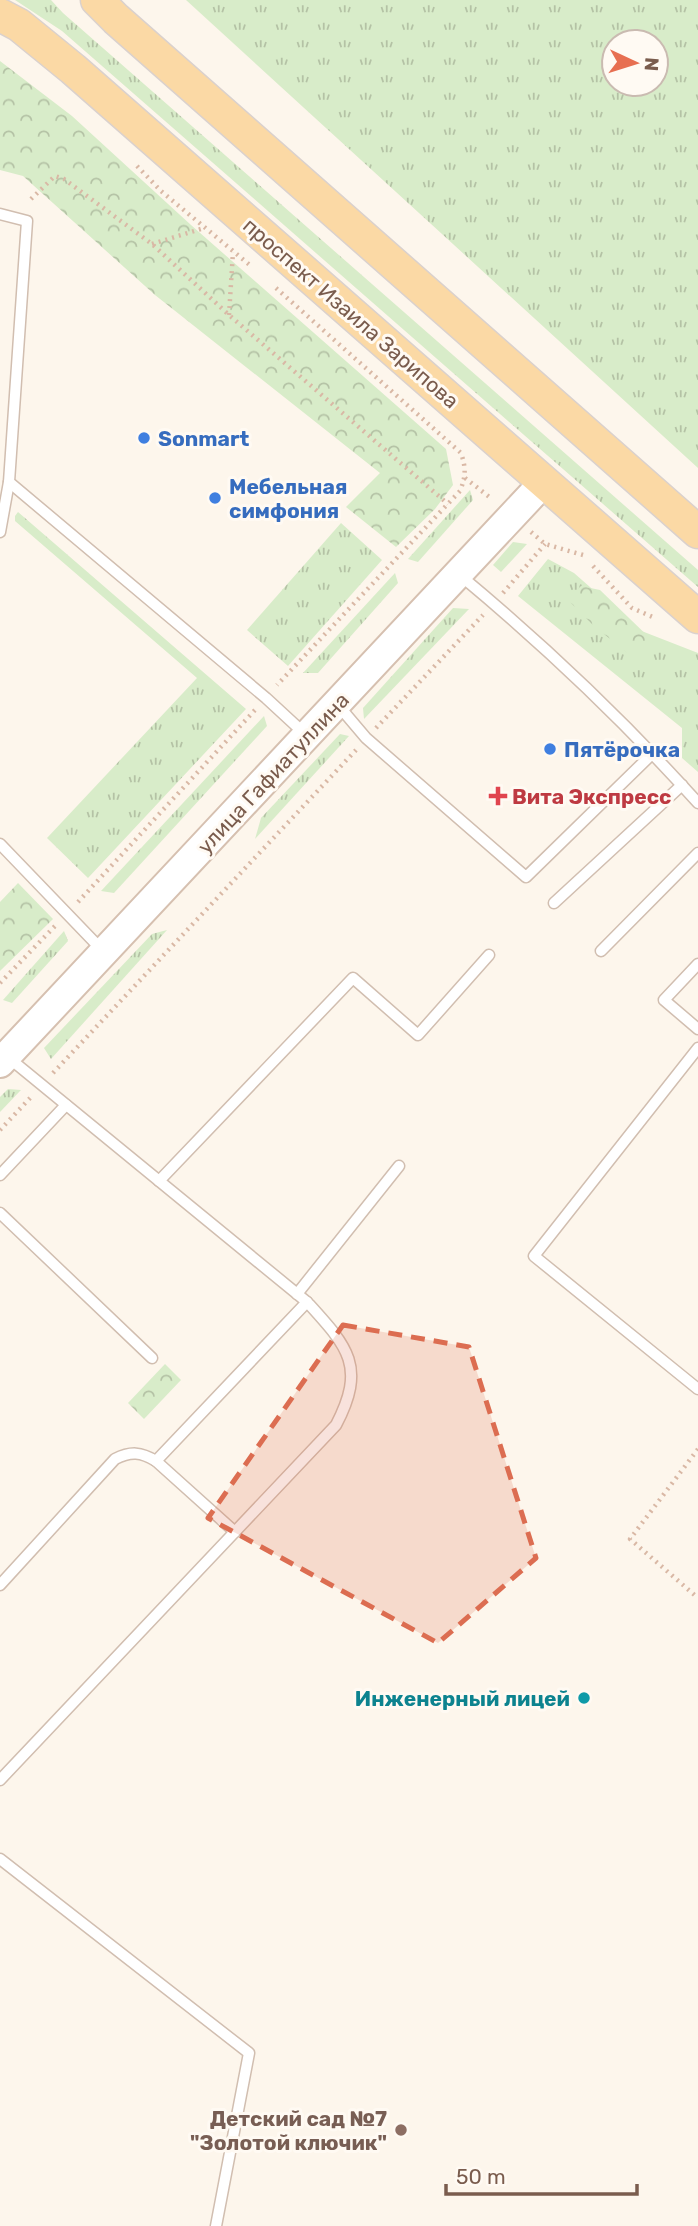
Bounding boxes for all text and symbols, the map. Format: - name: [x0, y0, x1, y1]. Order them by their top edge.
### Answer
- north arrow: [600, 28, 670, 98]
- text: N: [640, 57, 663, 72]
- street label: проспект Изаила Зарипова: [238, 213, 464, 413]
- place label: Sonmart: [158, 426, 249, 451]
- marker: Sonmart: [136, 430, 152, 446]
- place label: Мебельная симфония: [229, 474, 347, 523]
- marker: Мебельная симфония: [207, 490, 223, 506]
- street label: улица Гафиатуллина: [192, 687, 354, 859]
- place label: Пятёрочка: [564, 737, 680, 762]
- marker: Пятёрочка: [542, 741, 558, 757]
- place label: Вита Экспресс: [512, 784, 671, 809]
- marker: Вита Экспресс: [490, 788, 506, 804]
- place label: Инженерный лицей: [355, 1686, 570, 1711]
- marker: Инженерный лицей: [576, 1690, 592, 1706]
- place label: Детский сад №7 "Золотой ключик": [190, 2106, 387, 2155]
- marker: Детский сад №7 "Золотой ключик": [393, 2122, 409, 2138]
- scale bar: [446, 2152, 637, 2196]
- text: 50 m: [456, 2164, 506, 2189]

